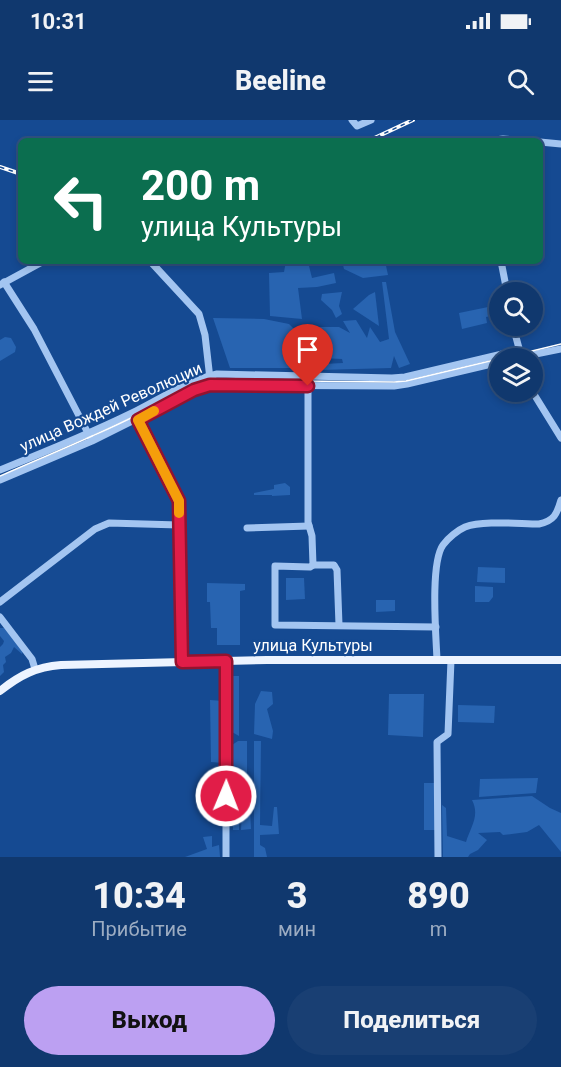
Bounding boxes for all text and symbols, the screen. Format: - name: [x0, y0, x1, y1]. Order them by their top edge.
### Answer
- text: 10:31: [30, 9, 87, 34]
- icon: menu: [24, 65, 57, 98]
- text: Beeline: [235, 65, 326, 97]
- icon: search: [504, 65, 537, 98]
- text: 200 m: [141, 161, 260, 210]
- icon: left: [42, 162, 120, 240]
- text: улица Культуры: [141, 211, 342, 243]
- map controls: [489, 282, 543, 402]
- button: search: [489, 282, 543, 336]
- pin: [282, 324, 333, 386]
- icon: arrive: [291, 333, 324, 366]
- button: layers: [489, 348, 543, 402]
- street label: улица Вождей Революции: [17, 358, 205, 456]
- street label: улица Культуры: [253, 636, 373, 655]
- position arrow: [194, 764, 258, 828]
- text: 10:34: [92, 875, 186, 917]
- text: 3: [287, 875, 307, 917]
- text: 890: [407, 875, 470, 917]
- text: Прибытие: [91, 917, 187, 941]
- text: мин: [278, 917, 316, 941]
- text: m: [430, 917, 447, 941]
- button: Выход: [24, 986, 275, 1055]
- button: Поделиться: [287, 986, 537, 1055]

